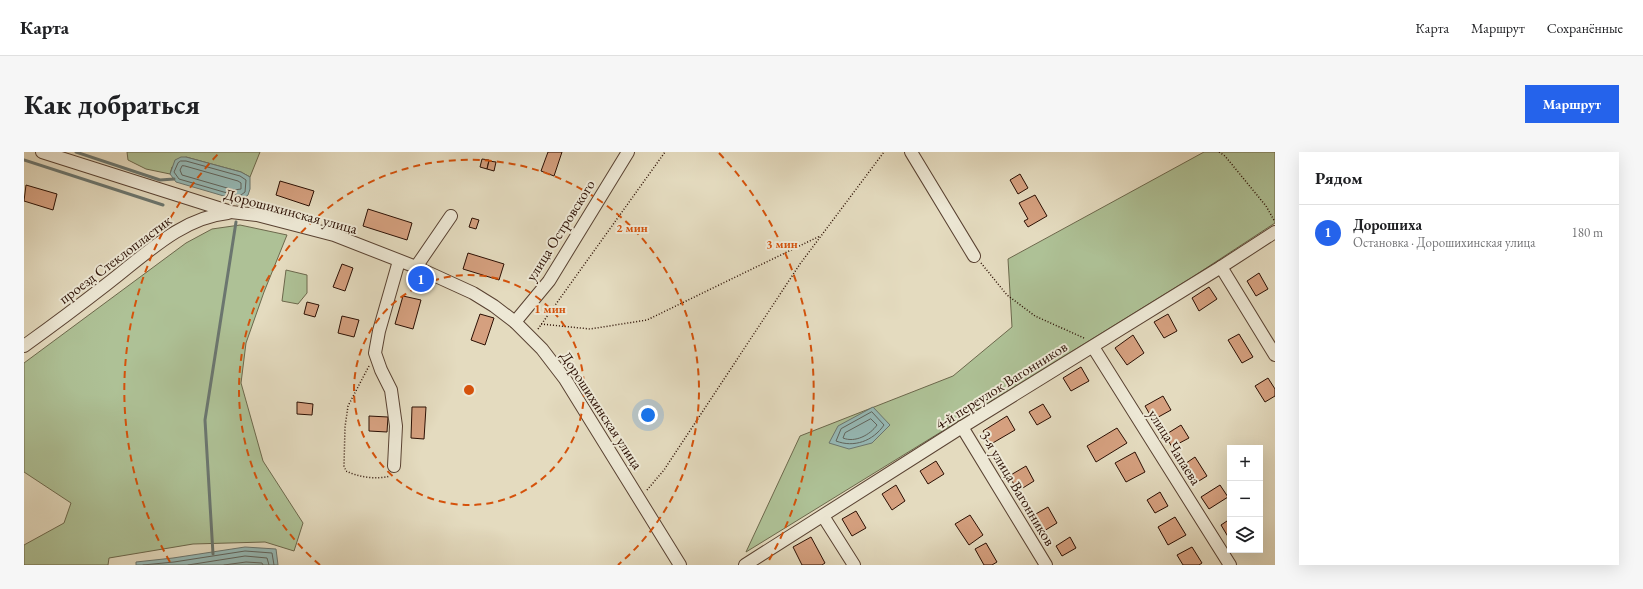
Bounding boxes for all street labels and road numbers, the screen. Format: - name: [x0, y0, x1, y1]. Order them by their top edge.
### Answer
- street label: улица Островского: [521, 176, 599, 284]
- street label: Дорошихинская улица: [222, 184, 360, 238]
- street label: проезд Стеклопластик: [55, 210, 175, 308]
- street label: 4-й переулок Вагонников: [932, 337, 1070, 433]
- street label: Дорошихинская улица: [557, 347, 647, 473]
- street label: улица Чапаева: [1144, 406, 1206, 488]
- street label: 3-я улица Вагонников: [976, 427, 1060, 549]

